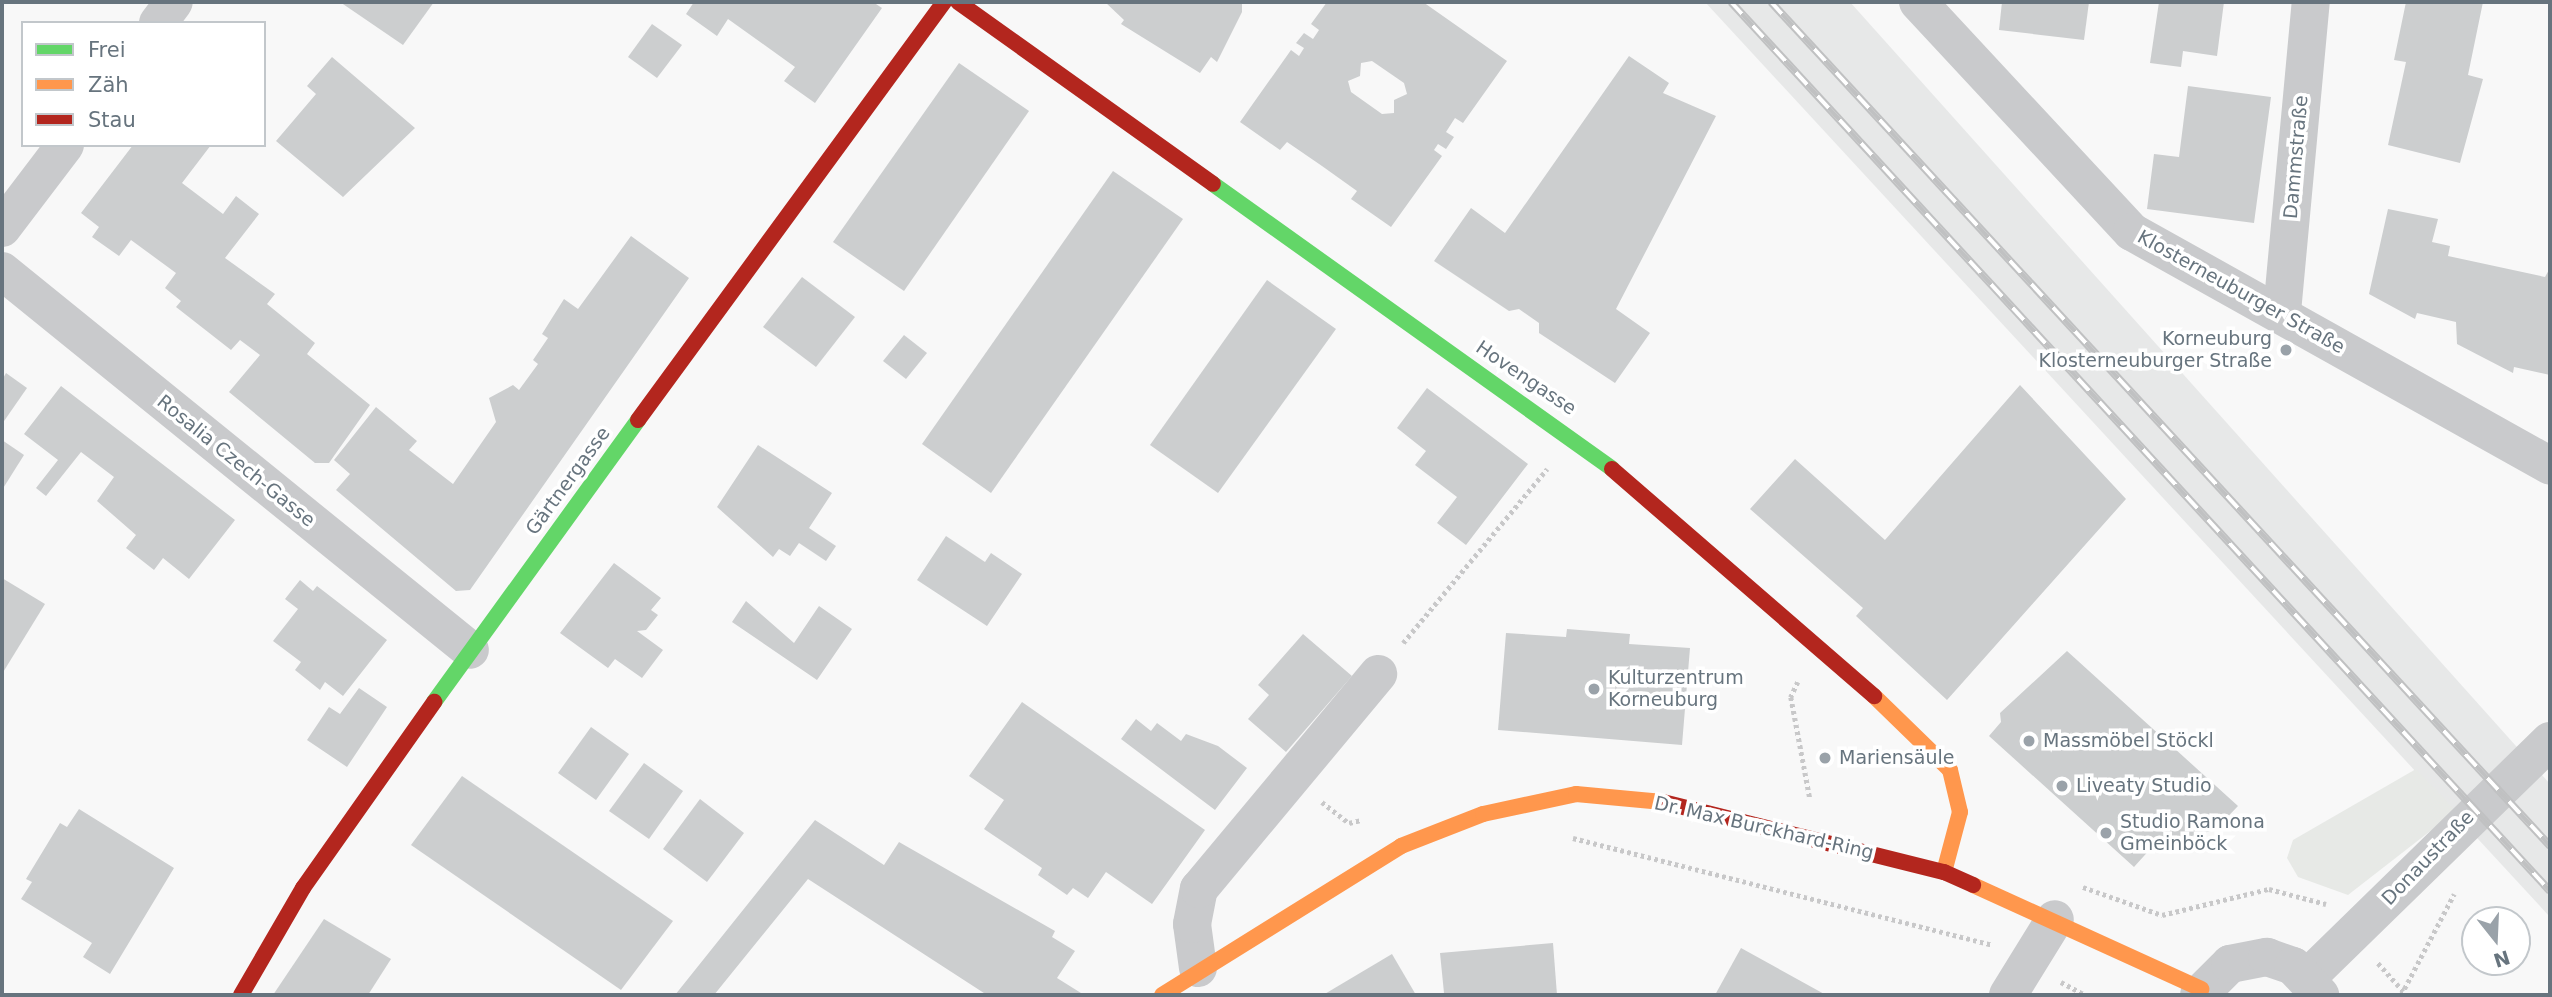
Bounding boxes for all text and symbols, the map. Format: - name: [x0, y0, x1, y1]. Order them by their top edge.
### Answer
- legend: [21, 21, 266, 147]
- text: Frei: [88, 38, 125, 62]
- text: Zäh: [88, 73, 129, 97]
- street label: Dammstraße: [2279, 94, 2313, 220]
- text: Stau: [88, 108, 136, 132]
- street label: Klosterneuburger Straße: [2133, 225, 2349, 359]
- place label: Korneuburg Klosterneuburger Straße: [2039, 328, 2272, 372]
- street label: Hovengasse: [1472, 336, 1580, 420]
- marker: Korneuburg Klosterneuburger Straße: [2278, 342, 2294, 358]
- street label: Rosalia Czech-Gasse: [152, 390, 320, 532]
- street label: Gärtnergasse: [521, 423, 615, 539]
- place label: Kulturzentrum Korneuburg: [1608, 667, 1744, 711]
- marker: Kulturzentrum Korneuburg: [1586, 681, 1602, 697]
- place label: Massmöbel Stöckl: [2043, 730, 2214, 752]
- marker: Massmöbel Stöckl: [2021, 733, 2037, 749]
- place label: Mariensäule: [1839, 747, 1954, 769]
- marker: Mariensäule: [1817, 750, 1833, 766]
- place label: Liveaty Studio: [2076, 775, 2212, 797]
- marker: Liveaty Studio: [2054, 778, 2070, 794]
- street label: Dr. Max Burckhard-Ring: [1652, 792, 1876, 864]
- street label: Donaustraße: [2377, 806, 2479, 910]
- place label: Studio Ramona Gmeinböck: [2120, 811, 2265, 855]
- marker: Studio Ramona Gmeinböck: [2098, 825, 2114, 841]
- north arrow: [2461, 906, 2531, 976]
- text: N: [2491, 946, 2513, 972]

